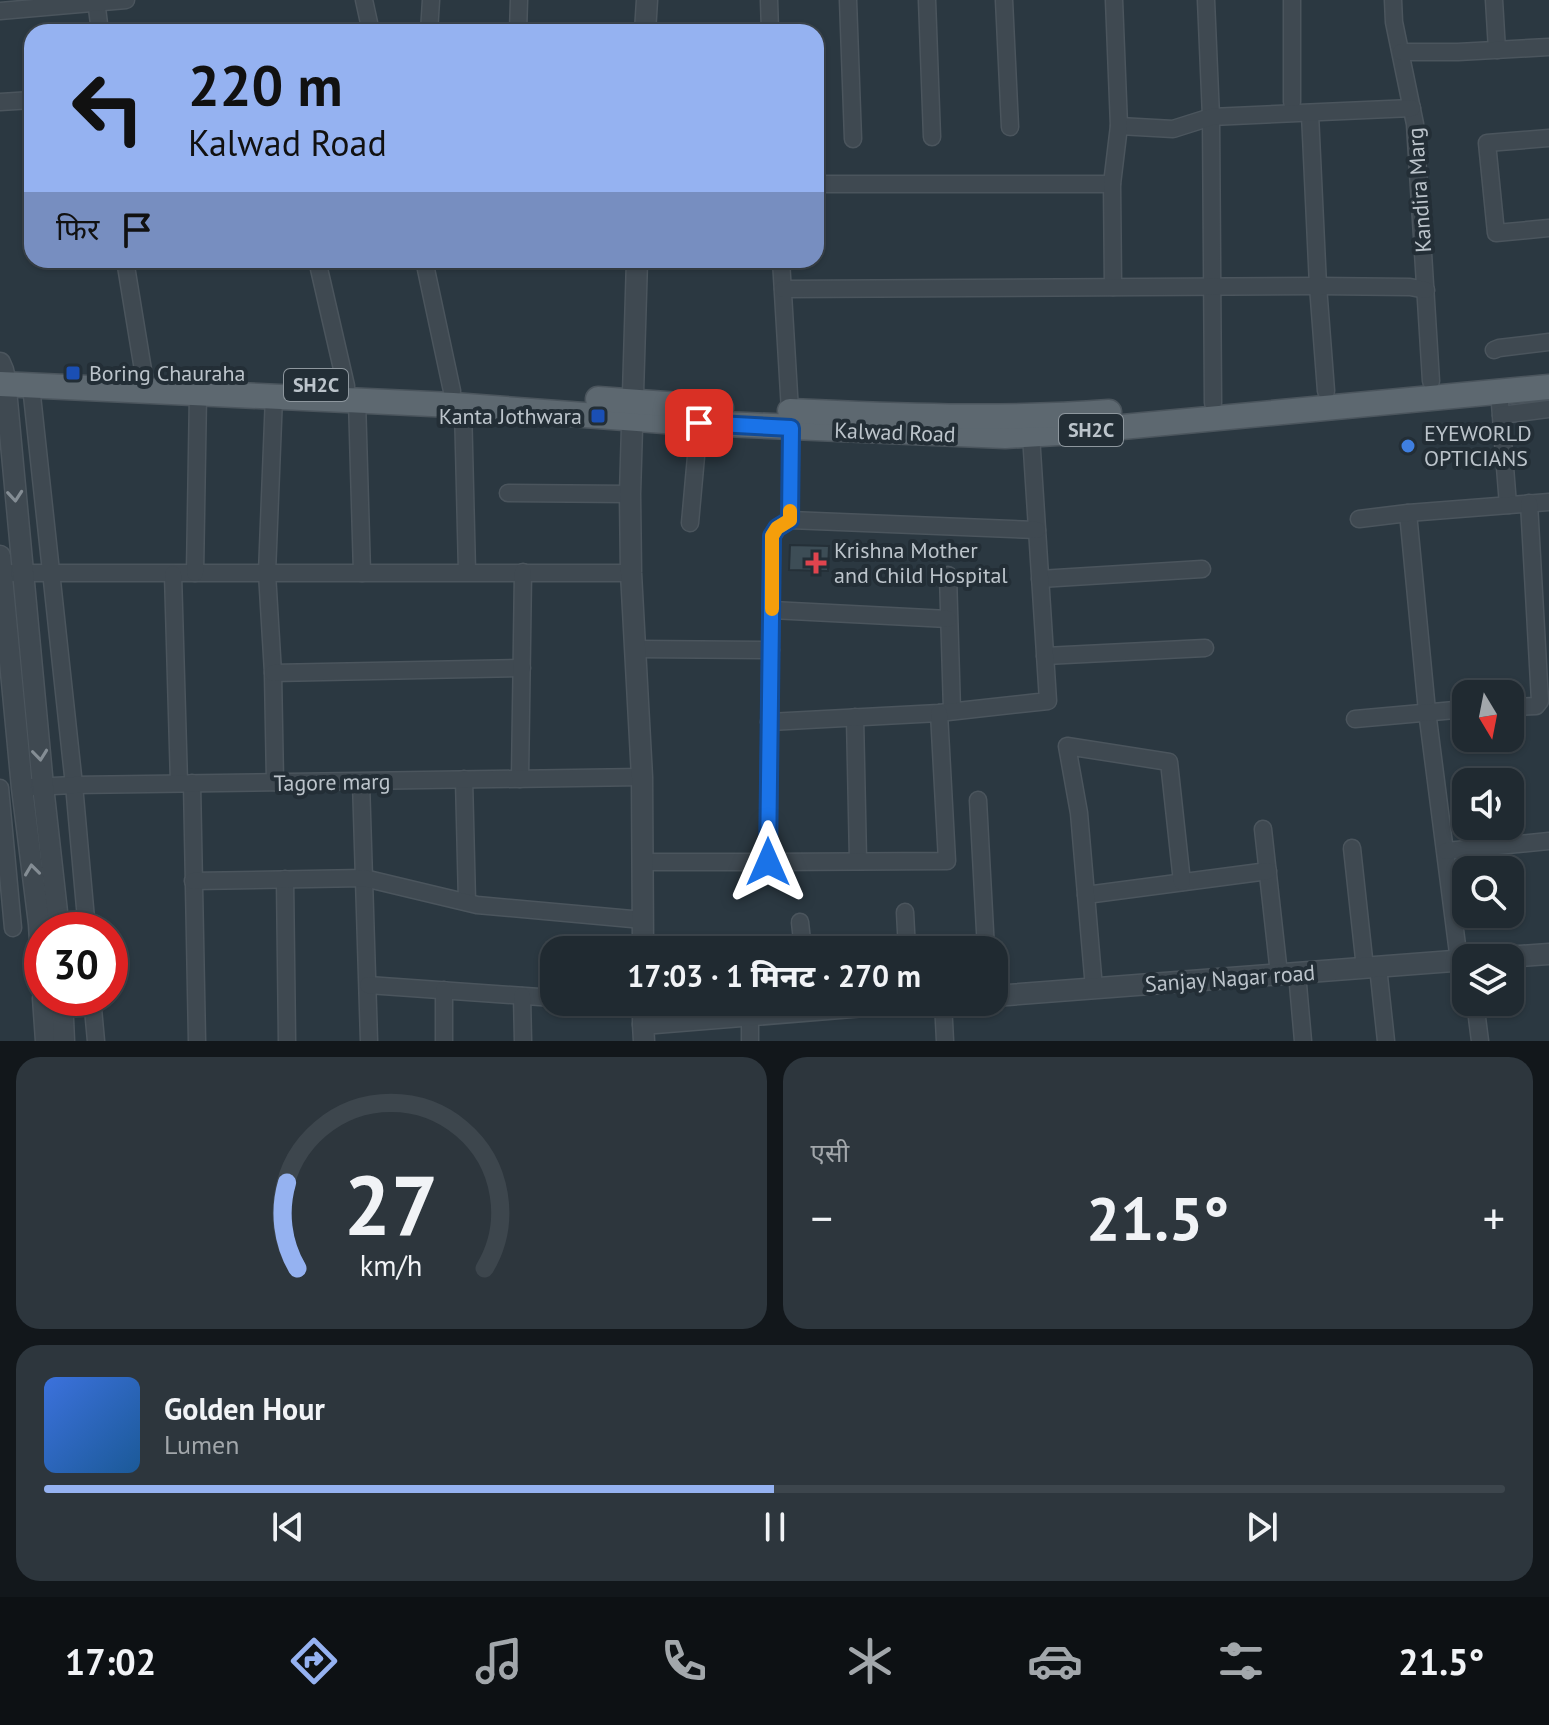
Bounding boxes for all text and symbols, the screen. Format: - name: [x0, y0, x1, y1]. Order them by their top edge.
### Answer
- text: 220 m: [188, 49, 343, 121]
- icon: left: [56, 56, 160, 160]
- text: Kalwad Road: [188, 119, 387, 166]
- street label: Kandira Marg: [1401, 126, 1437, 254]
- icon: arrive: [115, 208, 159, 252]
- text: फिर: [56, 209, 99, 248]
- place label: Boring Chauraha: [89, 359, 245, 387]
- marker: Boring Chauraha: [64, 364, 82, 382]
- road number: SH2C: [284, 369, 348, 401]
- pin: [665, 389, 733, 457]
- icon: arrive: [677, 401, 721, 445]
- place label: Kanta Jothwara: [439, 402, 582, 430]
- marker: Kanta Jothwara: [589, 407, 607, 425]
- road number: SH2C: [1059, 414, 1123, 446]
- street label: Kalwad Road: [834, 416, 956, 448]
- place label: EYEWORLD OPTICIANS: [1424, 419, 1532, 472]
- marker: EYEWORLD OPTICIANS: [1399, 437, 1417, 455]
- one-way arrow: [7, 490, 24, 503]
- place label: Krishna Mother and Child Hospital: [834, 536, 1008, 589]
- marker: Krishna Mother and Child Hospital: [805, 552, 827, 574]
- north arrow: [1452, 680, 1524, 752]
- map controls: [1452, 680, 1524, 1016]
- one-way arrow: [31, 748, 48, 761]
- street label: Tagore marg: [273, 767, 391, 797]
- button: sound: [1452, 768, 1524, 840]
- position arrow: [726, 820, 810, 904]
- button: search: [1452, 856, 1524, 928]
- one-way arrow: [24, 864, 41, 877]
- speed limit sign: 30: [24, 912, 128, 1016]
- button: layers: [1452, 944, 1524, 1016]
- text: 17:03 · 1 मिनट · 270 m: [627, 956, 921, 995]
- street label: Sanjay Nagar road: [1144, 958, 1316, 998]
- text: एसी: [811, 1136, 849, 1169]
- text: 27: [344, 1150, 438, 1258]
- text: 21.5°: [1086, 1179, 1229, 1257]
- text: −: [811, 1189, 833, 1246]
- text: +: [1483, 1189, 1505, 1246]
- text: km/h: [360, 1247, 423, 1284]
- text: Golden Hour: [164, 1389, 325, 1428]
- text: Lumen: [164, 1428, 239, 1461]
- icon: previous: [266, 1505, 310, 1549]
- icon: pause: [753, 1505, 797, 1549]
- icon: next: [1240, 1505, 1284, 1549]
- icon: directions: [286, 1633, 342, 1689]
- icon: music: [471, 1633, 527, 1689]
- icon: phone: [656, 1633, 712, 1689]
- icon: climate: [842, 1633, 898, 1689]
- icon: car: [1027, 1633, 1083, 1689]
- icon: filters: [1213, 1633, 1269, 1689]
- text: 17:02: [65, 1638, 156, 1685]
- text: 21.5°: [1398, 1638, 1484, 1685]

